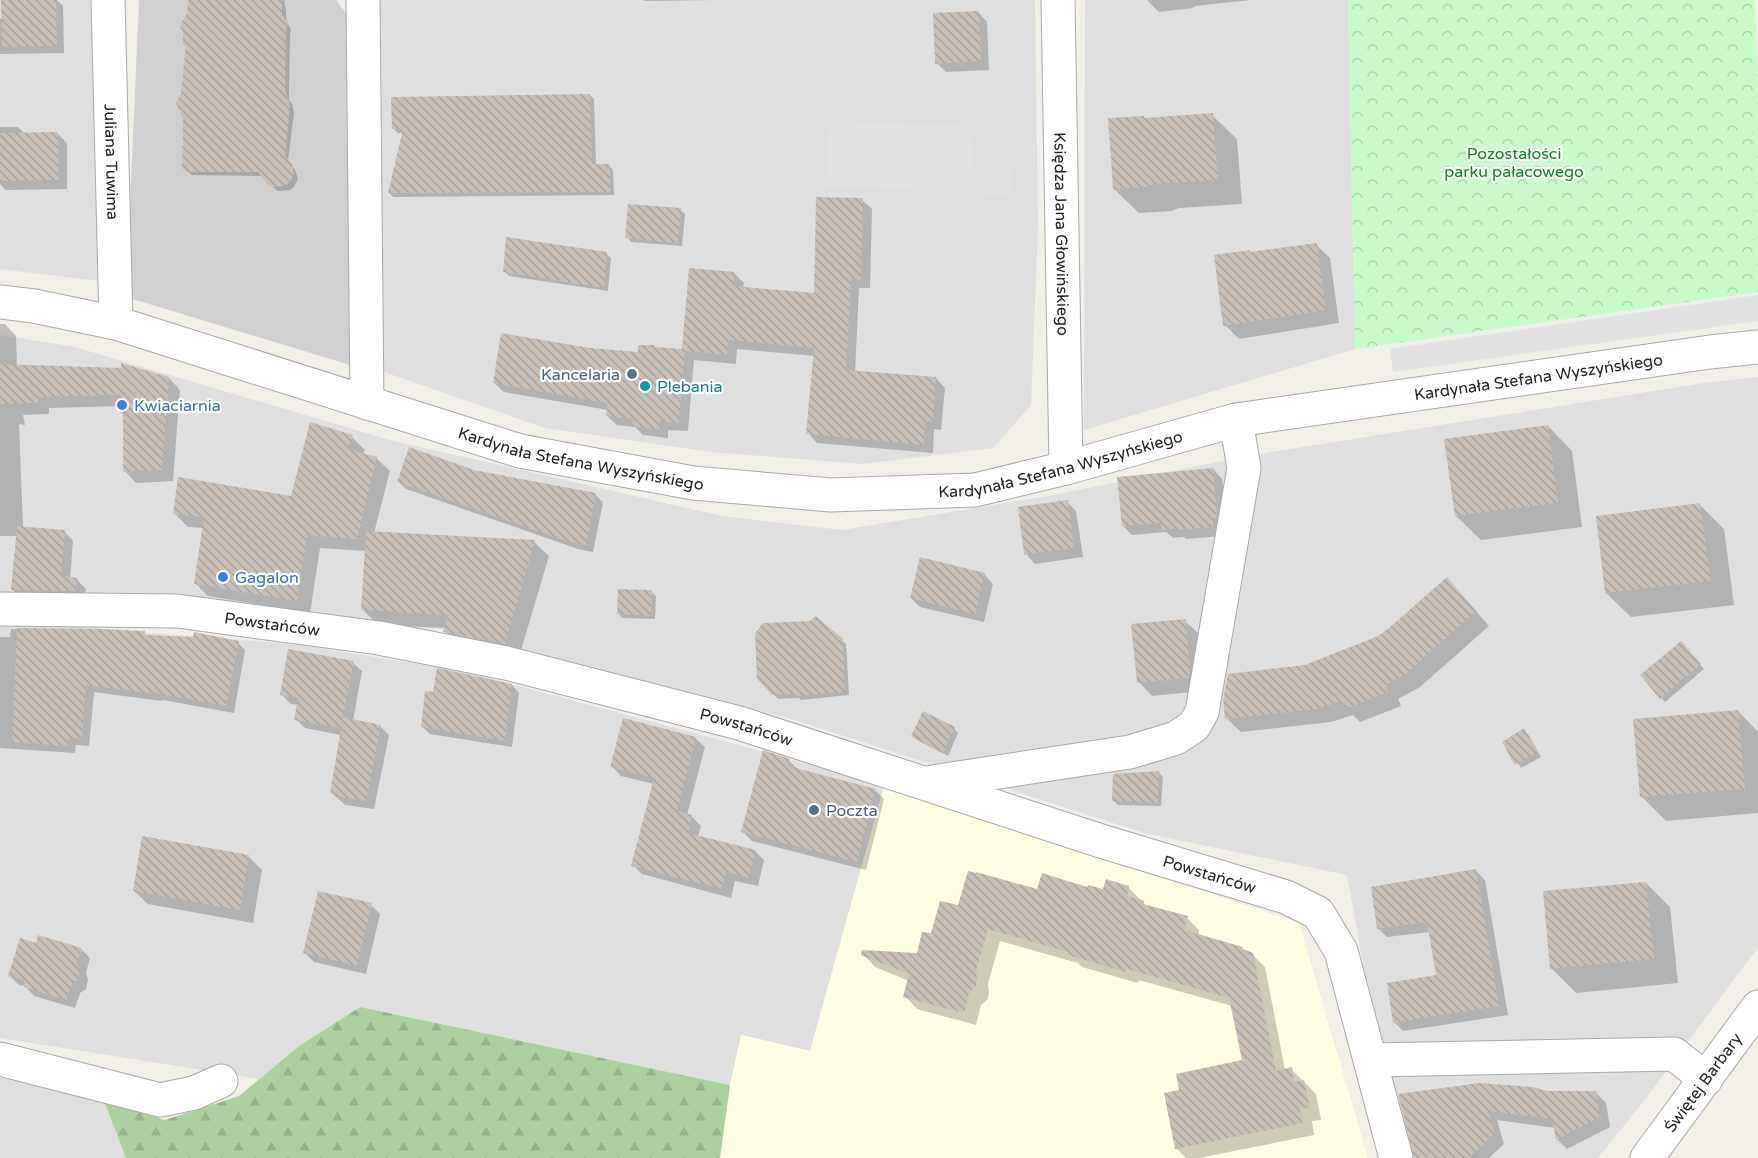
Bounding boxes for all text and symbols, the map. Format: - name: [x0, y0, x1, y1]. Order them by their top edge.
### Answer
- street label: Juliana Tuwima: [100, 104, 122, 220]
- street label: Księdza Jana Głowińskiego: [1049, 132, 1073, 336]
- park label: Pozostałości parku pałacowego: [1444, 144, 1584, 182]
- street label: Kardynała Stefana Wyszyńskiego: [1413, 350, 1664, 405]
- place label: Kancelaria: [541, 365, 620, 385]
- marker: Kancelaria: [625, 367, 639, 381]
- place label: Plebania: [657, 377, 723, 397]
- marker: Plebania: [638, 379, 652, 393]
- place label: Kwiaciarnia: [134, 396, 221, 416]
- marker: Kwiaciarnia: [115, 398, 129, 412]
- street label: Kardynała Stefana Wyszyńskiego: [456, 423, 704, 495]
- street label: Kardynała Stefana Wyszyńskiego: [938, 427, 1185, 502]
- place label: Gagalon: [235, 568, 299, 588]
- marker: Gagalon: [216, 570, 230, 584]
- street label: Powstańców: [223, 608, 321, 641]
- street label: Powstańców: [698, 704, 796, 751]
- place label: Poczta: [826, 801, 878, 821]
- marker: Poczta: [807, 803, 821, 817]
- street label: Powstańców: [1160, 851, 1258, 898]
- street label: Świętej Barbary: [1660, 1029, 1747, 1137]

